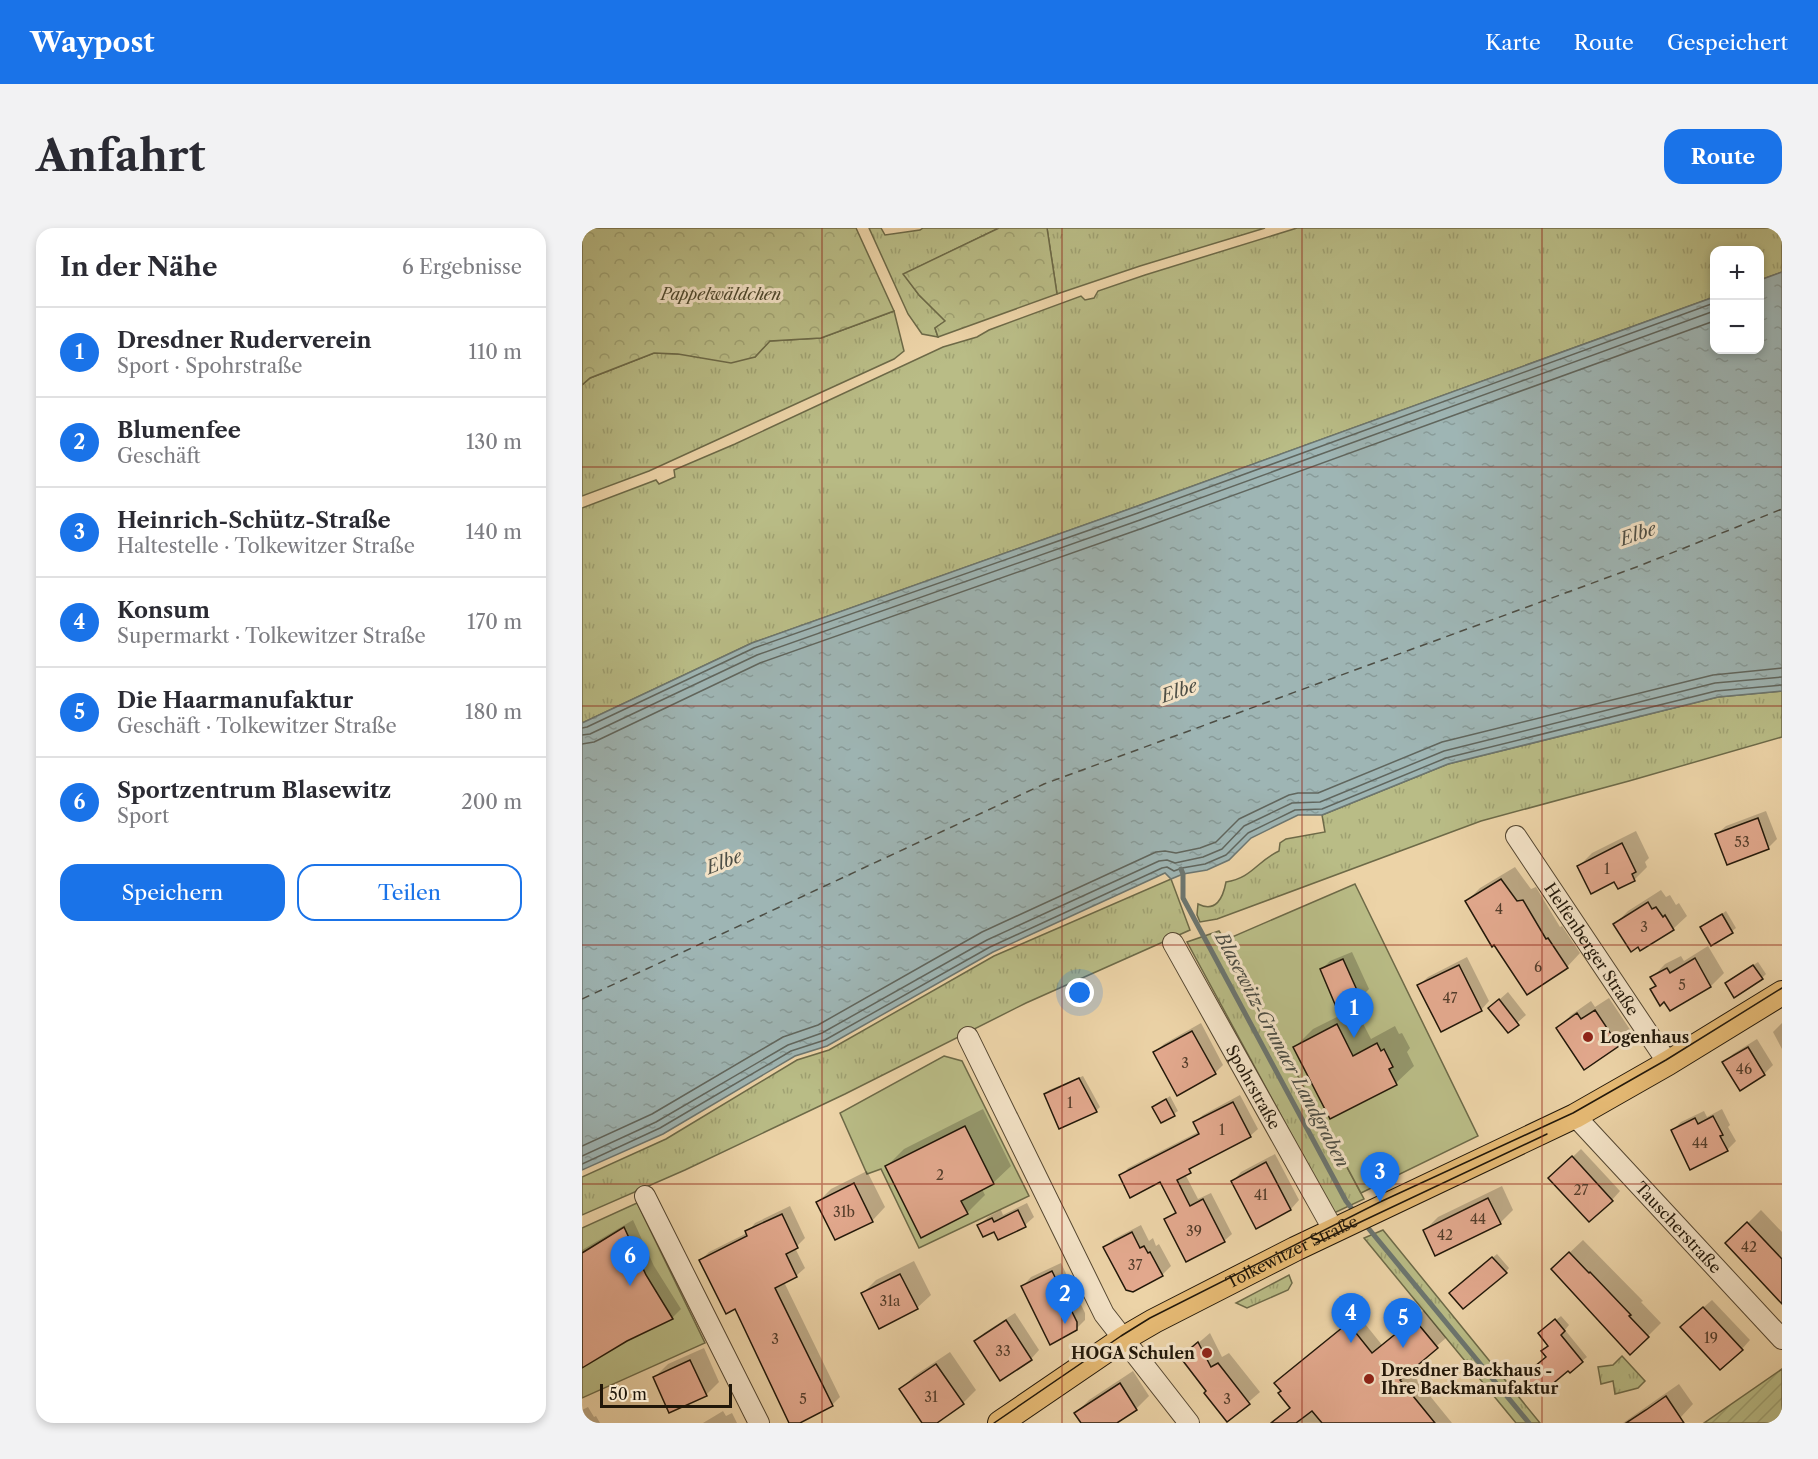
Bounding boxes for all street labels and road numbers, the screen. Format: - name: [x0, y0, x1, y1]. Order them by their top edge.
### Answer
- street label: Helfenberger Straße: [1540, 879, 1643, 1019]
- street label: Spohrstraße: [1222, 1041, 1285, 1133]
- street label: Tauscherstraße: [1631, 1177, 1726, 1277]
- street label: Tolkewitzer Straße: [1222, 1211, 1361, 1293]

